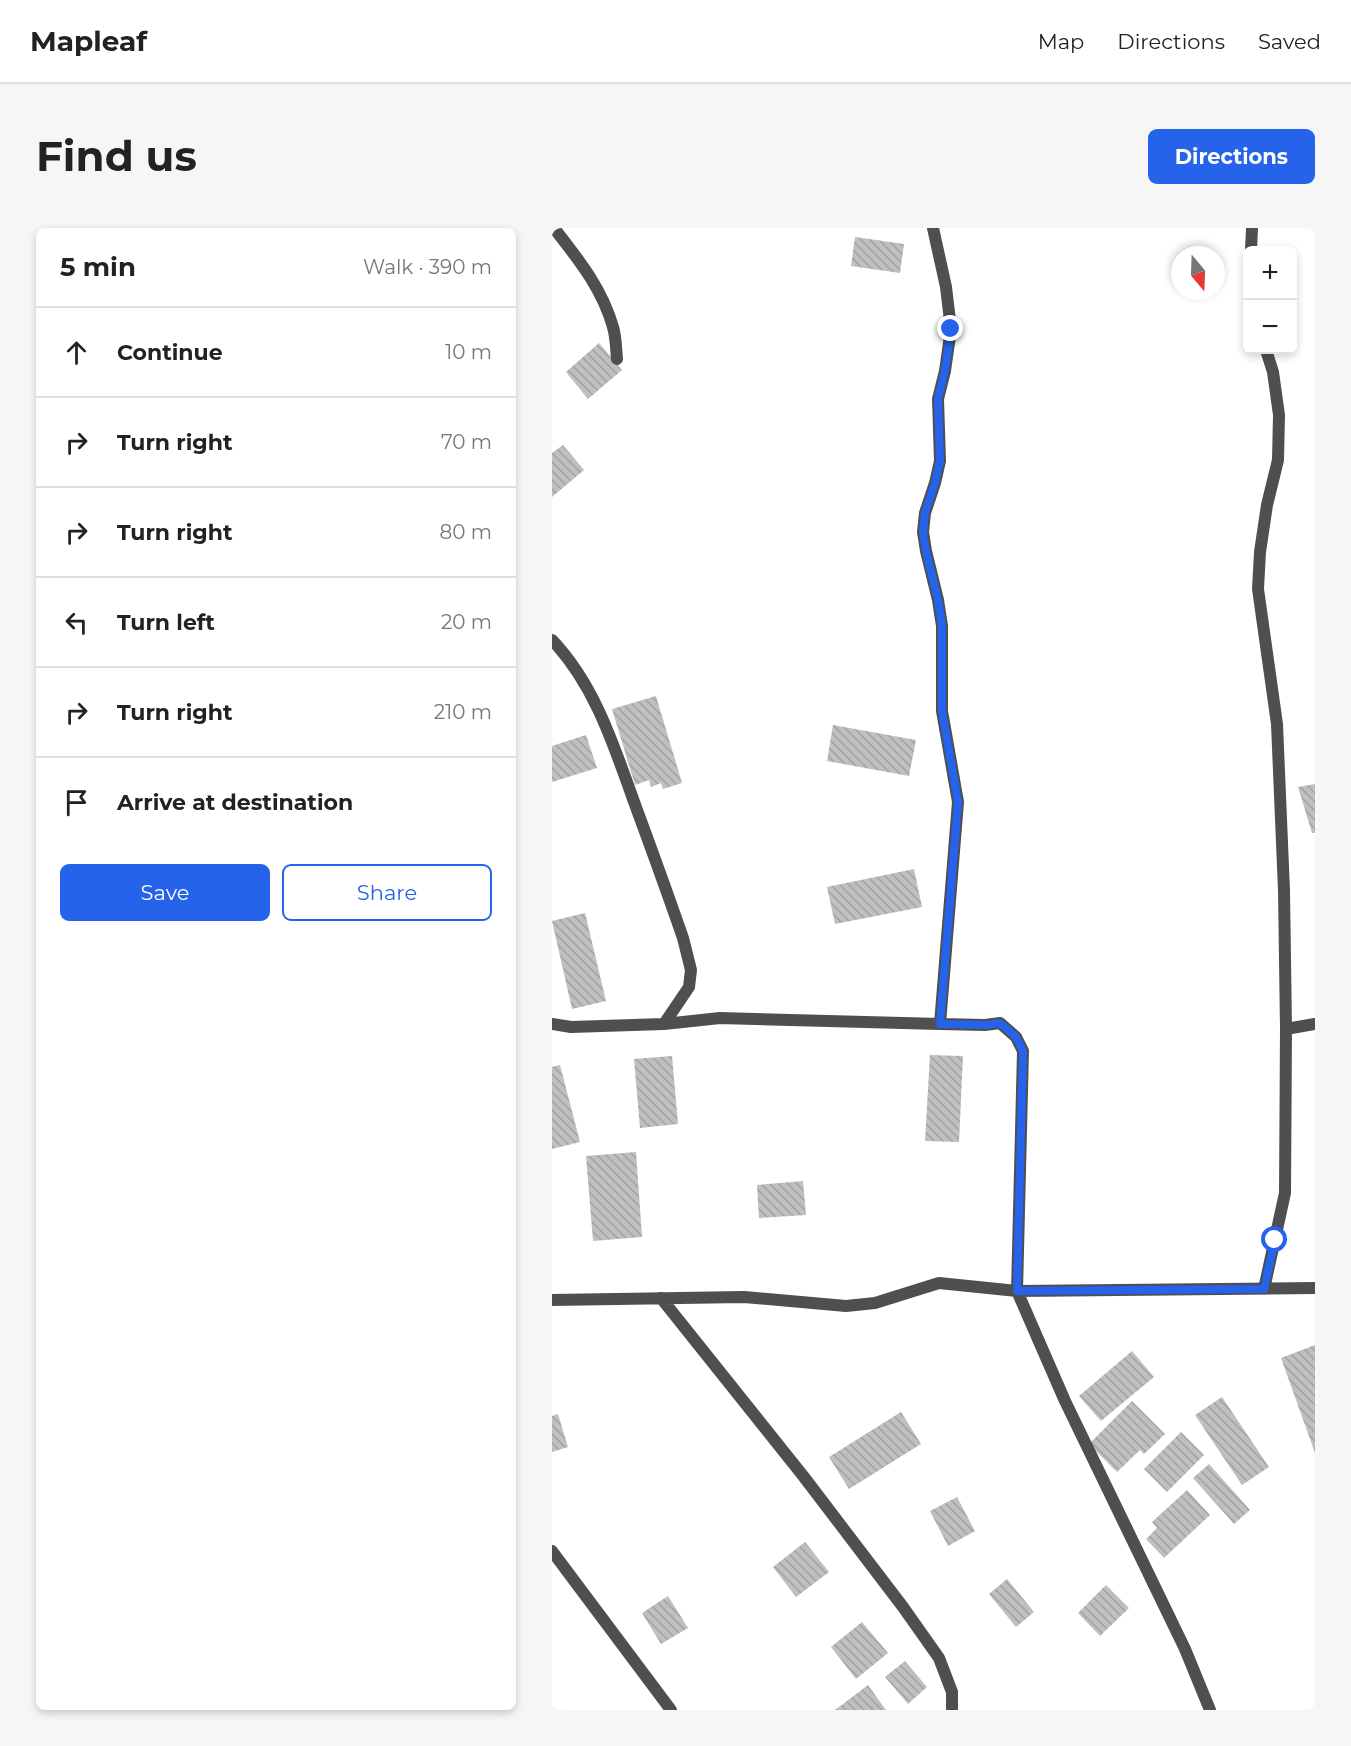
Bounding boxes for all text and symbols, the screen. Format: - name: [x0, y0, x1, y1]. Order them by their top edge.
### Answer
- text: Mapleaf: [30, 24, 147, 58]
- text: Map: [1038, 29, 1084, 54]
- text: Directions: [1117, 29, 1225, 54]
- text: Saved: [1258, 29, 1321, 54]
- button: Directions: [1148, 129, 1315, 184]
- text: Find us: [36, 130, 197, 182]
- north arrow: [1171, 246, 1225, 300]
- map controls: [1243, 246, 1297, 354]
- button: +: [1243, 246, 1297, 300]
- text: 5 min: [60, 251, 136, 283]
- text: Walk · 390 m: [363, 255, 492, 279]
- button: −: [1243, 300, 1297, 354]
- route end: [937, 315, 963, 341]
- icon: ahead: [60, 336, 93, 369]
- text: Continue: [117, 339, 223, 366]
- text: 10 m: [445, 340, 492, 364]
- icon: right: [60, 426, 93, 459]
- text: Turn right: [117, 429, 232, 456]
- text: 70 m: [441, 430, 492, 454]
- icon: right: [60, 516, 93, 549]
- text: Turn right: [117, 519, 232, 546]
- text: 80 m: [440, 520, 492, 544]
- icon: left: [60, 606, 93, 639]
- text: Turn left: [117, 609, 215, 636]
- text: 20 m: [441, 610, 492, 634]
- icon: right: [60, 696, 93, 729]
- text: Turn right: [117, 699, 232, 726]
- text: 210 m: [434, 700, 492, 724]
- icon: arrive: [60, 786, 93, 819]
- text: Arrive at destination: [117, 789, 353, 816]
- button: Save: [60, 864, 270, 921]
- button: Share: [282, 864, 492, 921]
- route start: [1261, 1226, 1287, 1252]

